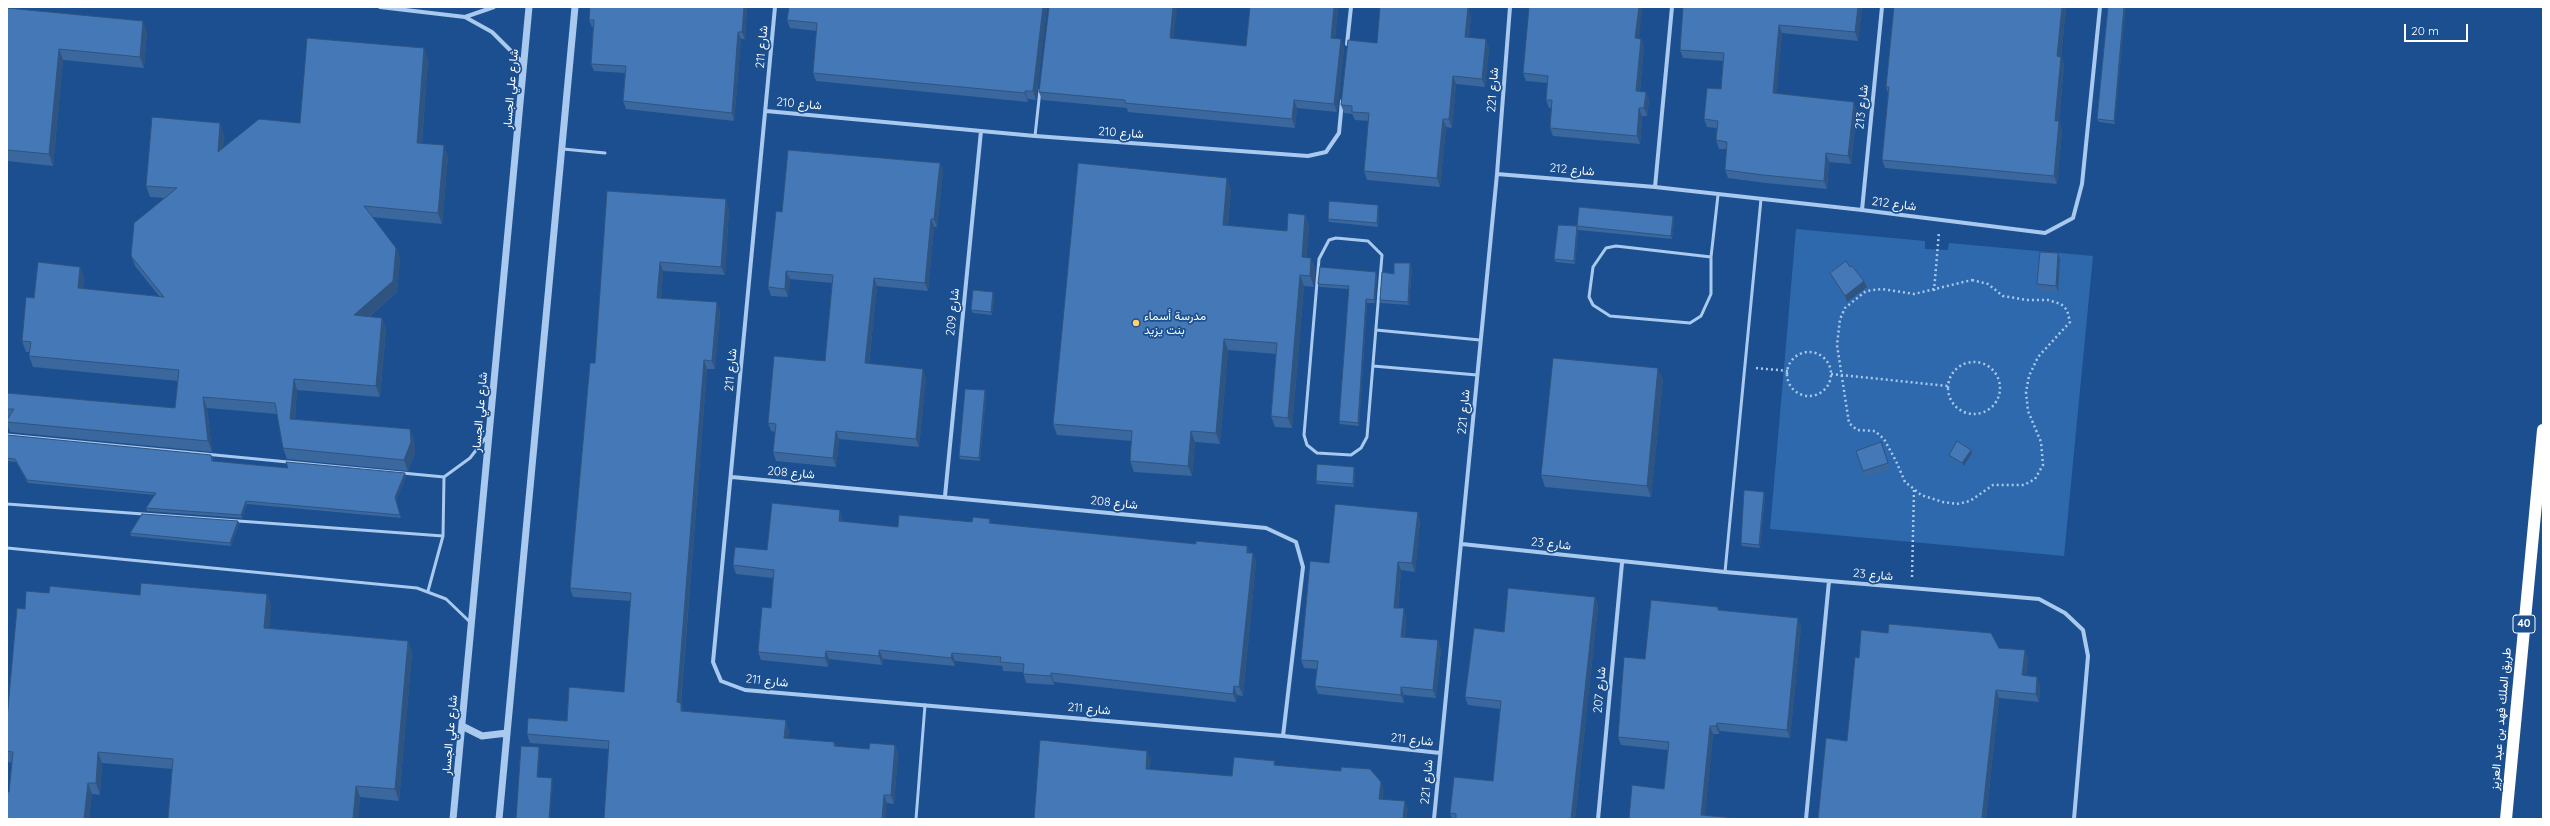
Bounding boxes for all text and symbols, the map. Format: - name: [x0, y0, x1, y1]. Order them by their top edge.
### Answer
- scale bar: [2406, 16, 2470, 42]
- text: 20 m: [2411, 23, 2439, 38]
- street label: شارع 211: [753, 25, 771, 69]
- street label: شارع علي الجسار: [500, 48, 522, 130]
- street label: شارع 221: [1484, 67, 1502, 113]
- street label: شارع 213: [1852, 84, 1872, 130]
- street label: شارع 210: [776, 95, 822, 113]
- street label: شارع 210: [1098, 124, 1144, 142]
- street label: شارع 212: [1549, 161, 1595, 179]
- street label: شارع 212: [1871, 194, 1917, 214]
- street label: شارع 209: [943, 287, 963, 337]
- place label: مدرسة أسماء بنت يزيد: [1144, 309, 1206, 337]
- marker: مدرسة أسماء بنت يزيد: [1131, 318, 1141, 328]
- street label: شارع 211: [722, 348, 740, 392]
- street label: شارع علي الجسار: [469, 371, 491, 453]
- street label: شارع 221: [1455, 389, 1473, 435]
- street label: شارع 208: [767, 464, 815, 482]
- street label: شارع 208: [1090, 493, 1138, 513]
- street label: شارع 23: [1530, 535, 1572, 553]
- street label: شارع 23: [1852, 566, 1894, 584]
- road number: 40: [2513, 615, 2535, 633]
- street label: طريق الملك فهد بن عبد العزيز: [2488, 647, 2514, 791]
- street label: شارع 207: [1591, 666, 1609, 714]
- street label: شارع 211: [745, 672, 789, 690]
- street label: شارع علي الجسار: [439, 694, 461, 776]
- street label: شارع 211: [1067, 700, 1111, 718]
- street label: شارع 211: [1390, 731, 1434, 749]
- street label: شارع 221: [1418, 759, 1436, 805]

